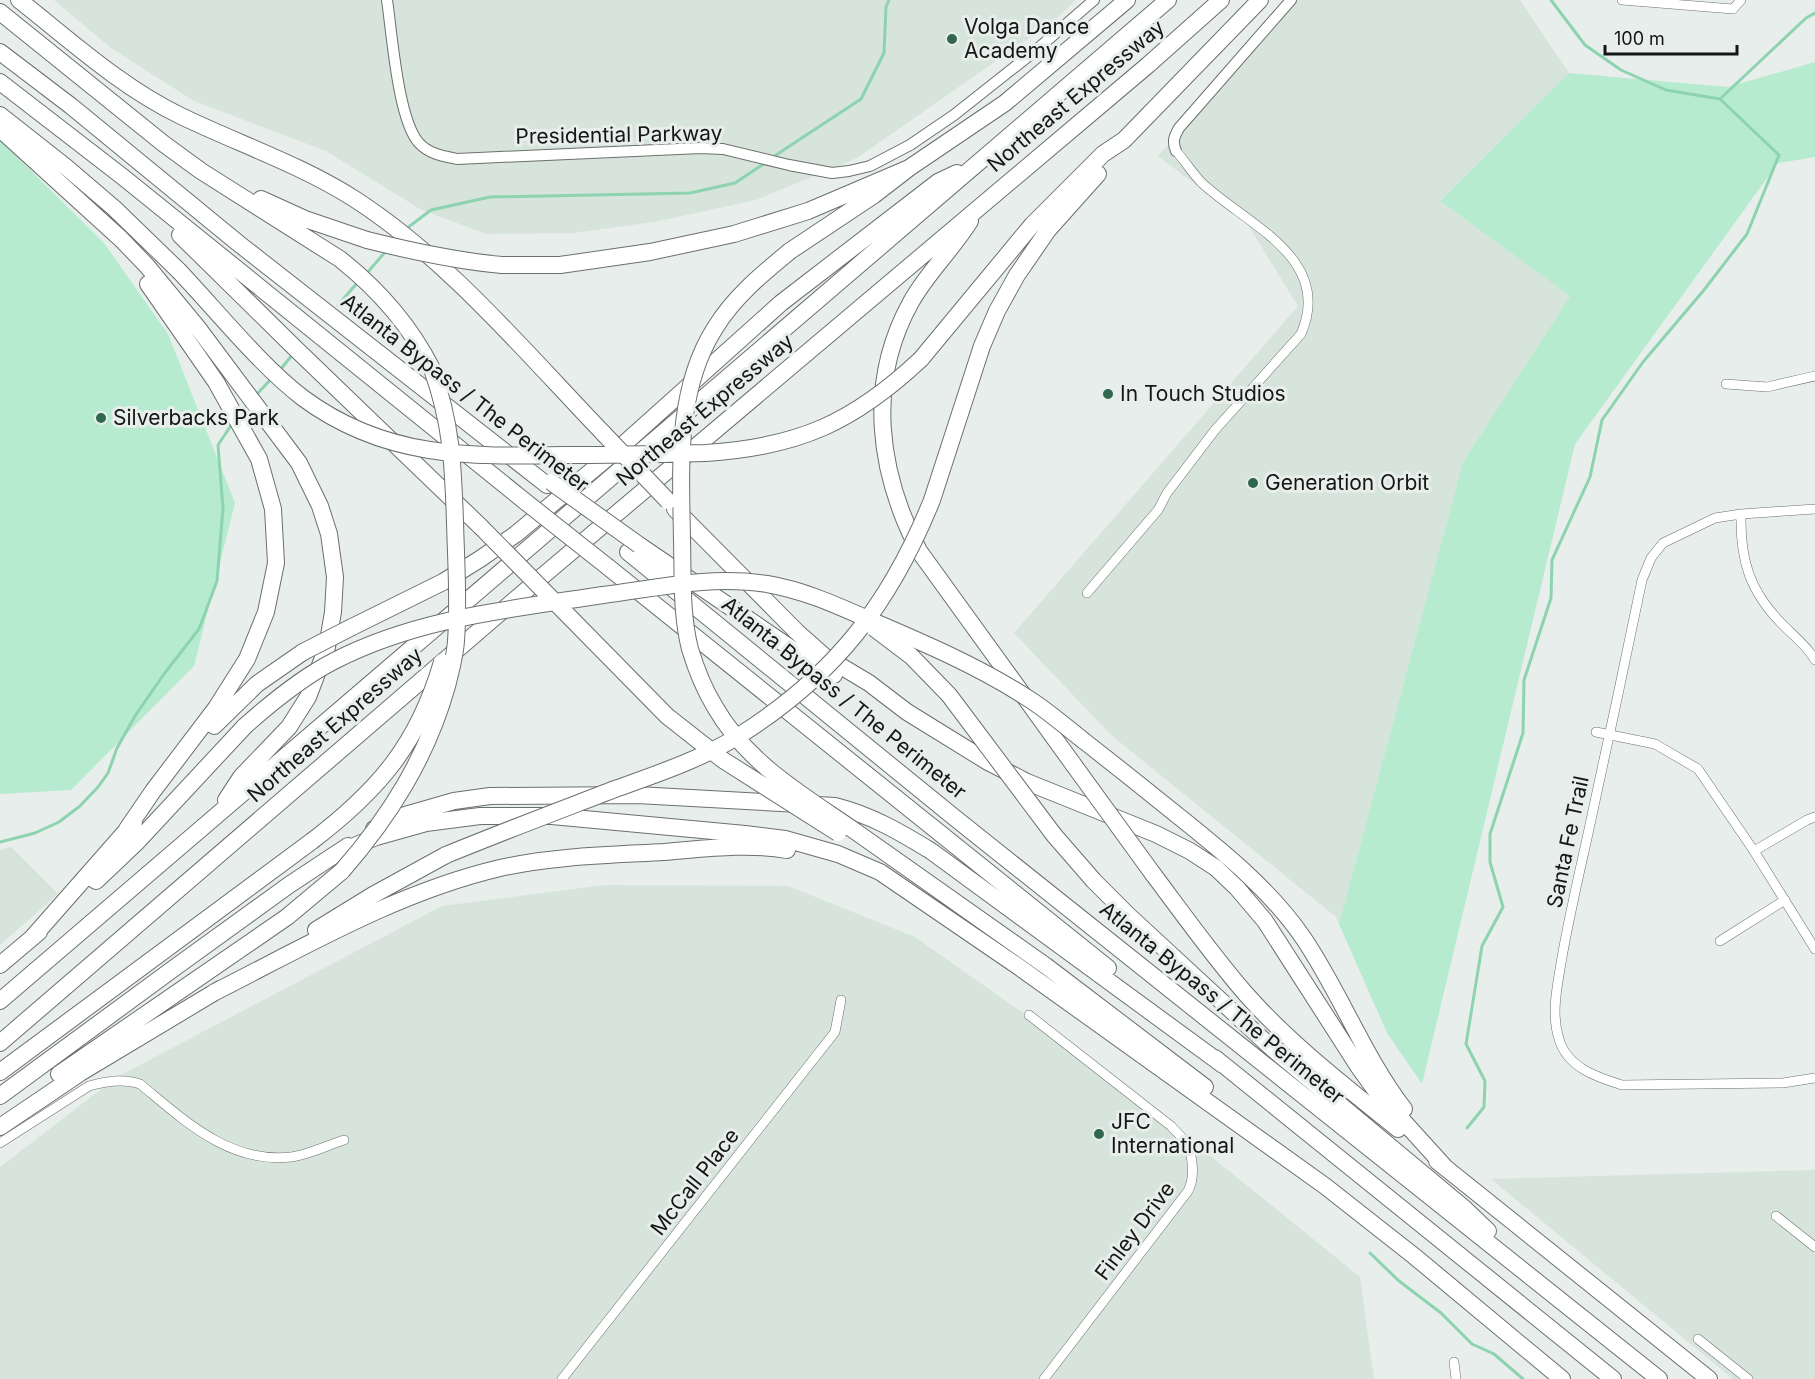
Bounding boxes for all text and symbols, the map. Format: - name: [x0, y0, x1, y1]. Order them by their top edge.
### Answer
- place label: Volga Dance Academy: [964, 14, 1089, 63]
- street label: Northeast Expressway: [982, 14, 1169, 177]
- scale bar: [1605, 18, 1737, 56]
- text: 100 m: [1614, 28, 1665, 49]
- marker: Volga Dance Academy: [945, 32, 959, 46]
- street label: Presidential Parkway: [515, 120, 723, 149]
- street label: Atlanta Bypass / The Perimeter: [337, 288, 594, 497]
- street label: Northeast Expressway: [611, 328, 798, 491]
- place label: In Touch Studios: [1120, 381, 1286, 406]
- marker: In Touch Studios: [1101, 387, 1115, 401]
- place label: Silverbacks Park: [113, 405, 279, 430]
- marker: Silverbacks Park: [94, 411, 108, 425]
- place label: Generation Orbit: [1265, 470, 1429, 495]
- marker: Generation Orbit: [1246, 476, 1260, 490]
- street label: Atlanta Bypass / The Perimeter: [717, 591, 972, 804]
- street label: Northeast Expressway: [242, 642, 427, 807]
- street label: Santa Fe Trail: [1541, 774, 1594, 910]
- street label: Atlanta Bypass / The Perimeter: [1095, 896, 1350, 1109]
- place label: JFC International: [1111, 1109, 1234, 1158]
- street label: McCall Place: [645, 1123, 744, 1240]
- marker: JFC International: [1092, 1127, 1106, 1141]
- street label: Finley Drive: [1090, 1177, 1180, 1285]

